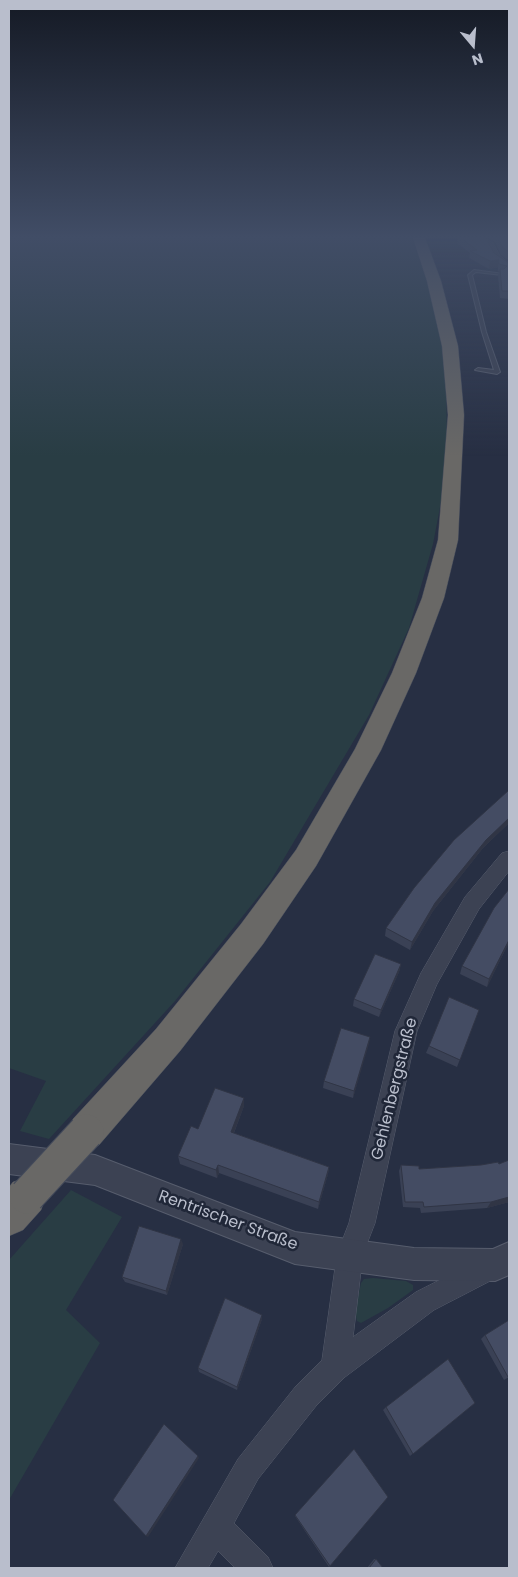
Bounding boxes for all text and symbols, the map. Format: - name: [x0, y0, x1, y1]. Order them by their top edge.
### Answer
- north arrow: [448, 20, 498, 70]
- text: N: [470, 48, 486, 70]
- street label: Gehlenbergstraße: [368, 1016, 422, 1162]
- street label: Rentrischer Straße: [156, 1187, 300, 1255]

